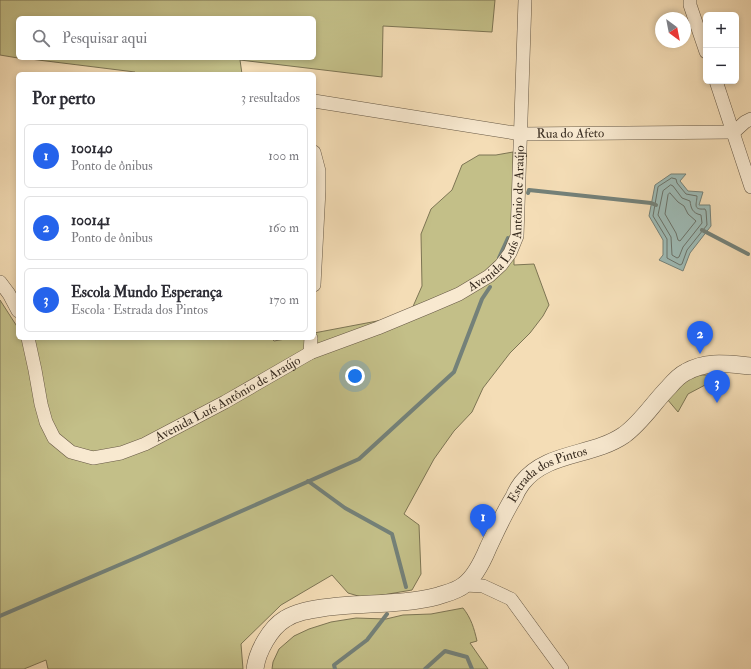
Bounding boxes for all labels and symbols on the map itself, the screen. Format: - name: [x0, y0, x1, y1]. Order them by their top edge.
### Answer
- north arrow: [655, 12, 691, 48]
- street label: Rua do Afeto: [536, 125, 604, 142]
- street label: Avenida Luís Antônio de Araújo: [464, 145, 528, 295]
- pin: 2: [687, 321, 713, 354]
- street label: Avenida Luís Antônio de Araújo: [151, 352, 303, 446]
- your location: [345, 366, 365, 386]
- pin: 3: [704, 370, 730, 403]
- street label: Estrada dos Pintos: [504, 443, 589, 506]
- pin: 1: [470, 504, 496, 537]

